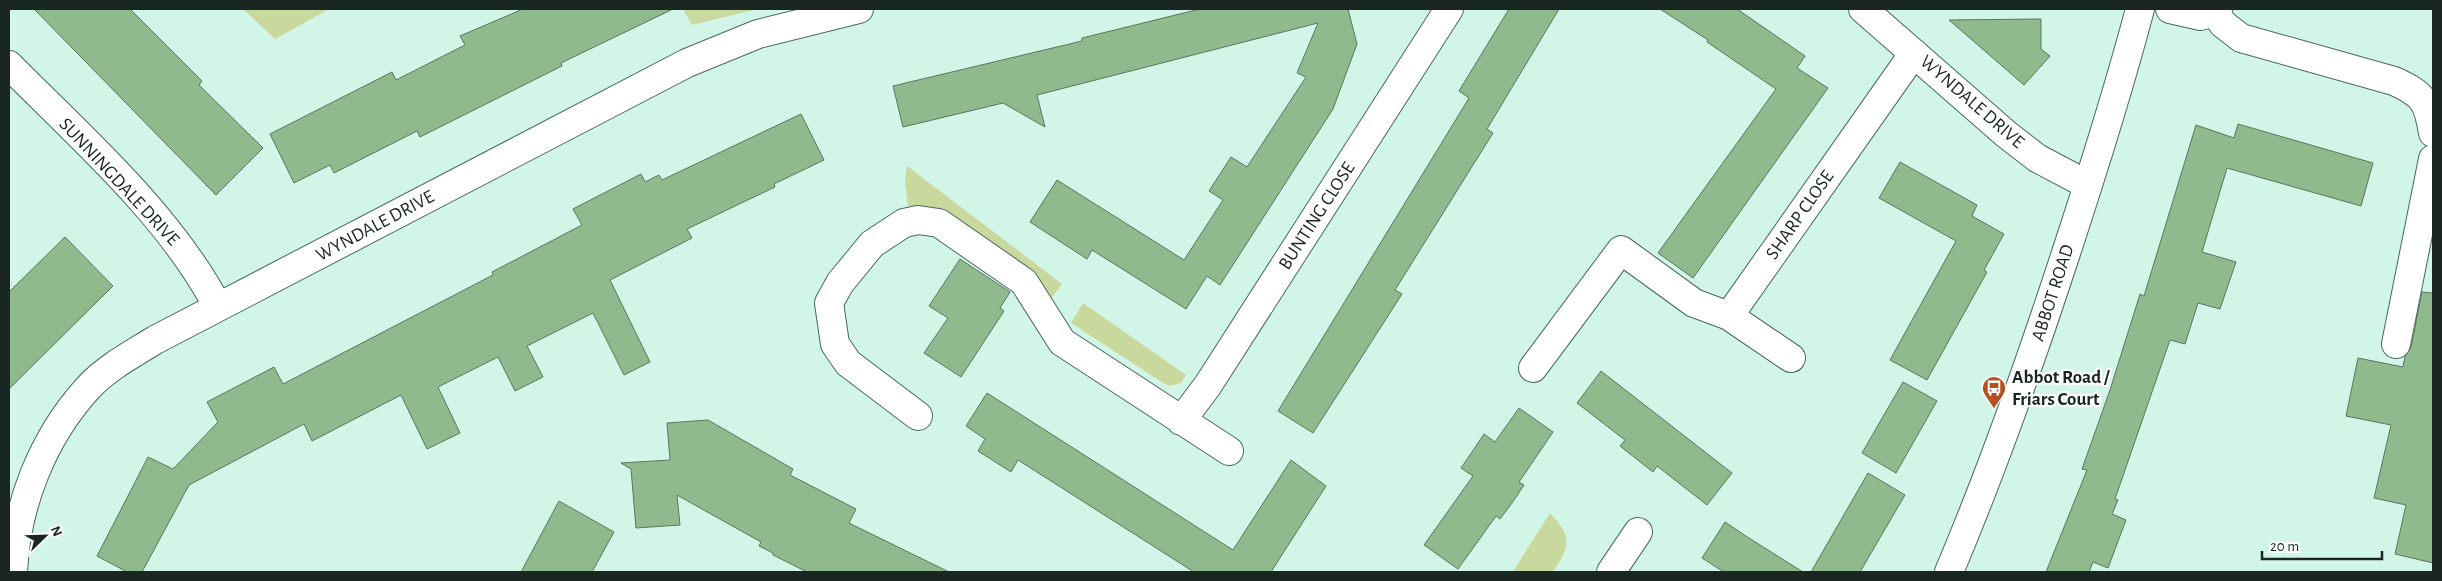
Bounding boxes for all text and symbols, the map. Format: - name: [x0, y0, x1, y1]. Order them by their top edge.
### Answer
- street label: WYNDALE DRIVE: [1916, 52, 2028, 152]
- street label: SUNNINGDALE DRIVE: [55, 115, 183, 249]
- street label: BUNTING CLOSE: [1275, 159, 1359, 273]
- street label: SHARP CLOSE: [1762, 167, 1838, 263]
- street label: WYNDALE DRIVE: [313, 187, 437, 265]
- street label: ABBOT ROAD: [2028, 242, 2078, 344]
- place label: Abbot Road / Friars Court: [2012, 368, 2110, 409]
- bus stop icon: Abbot Road / Friars Court: [1981, 375, 2007, 409]
- north arrow: [20, 511, 70, 561]
- text: N: [48, 524, 64, 539]
- scale bar: [2262, 528, 2382, 560]
- text: 20 m: [2270, 539, 2299, 554]

